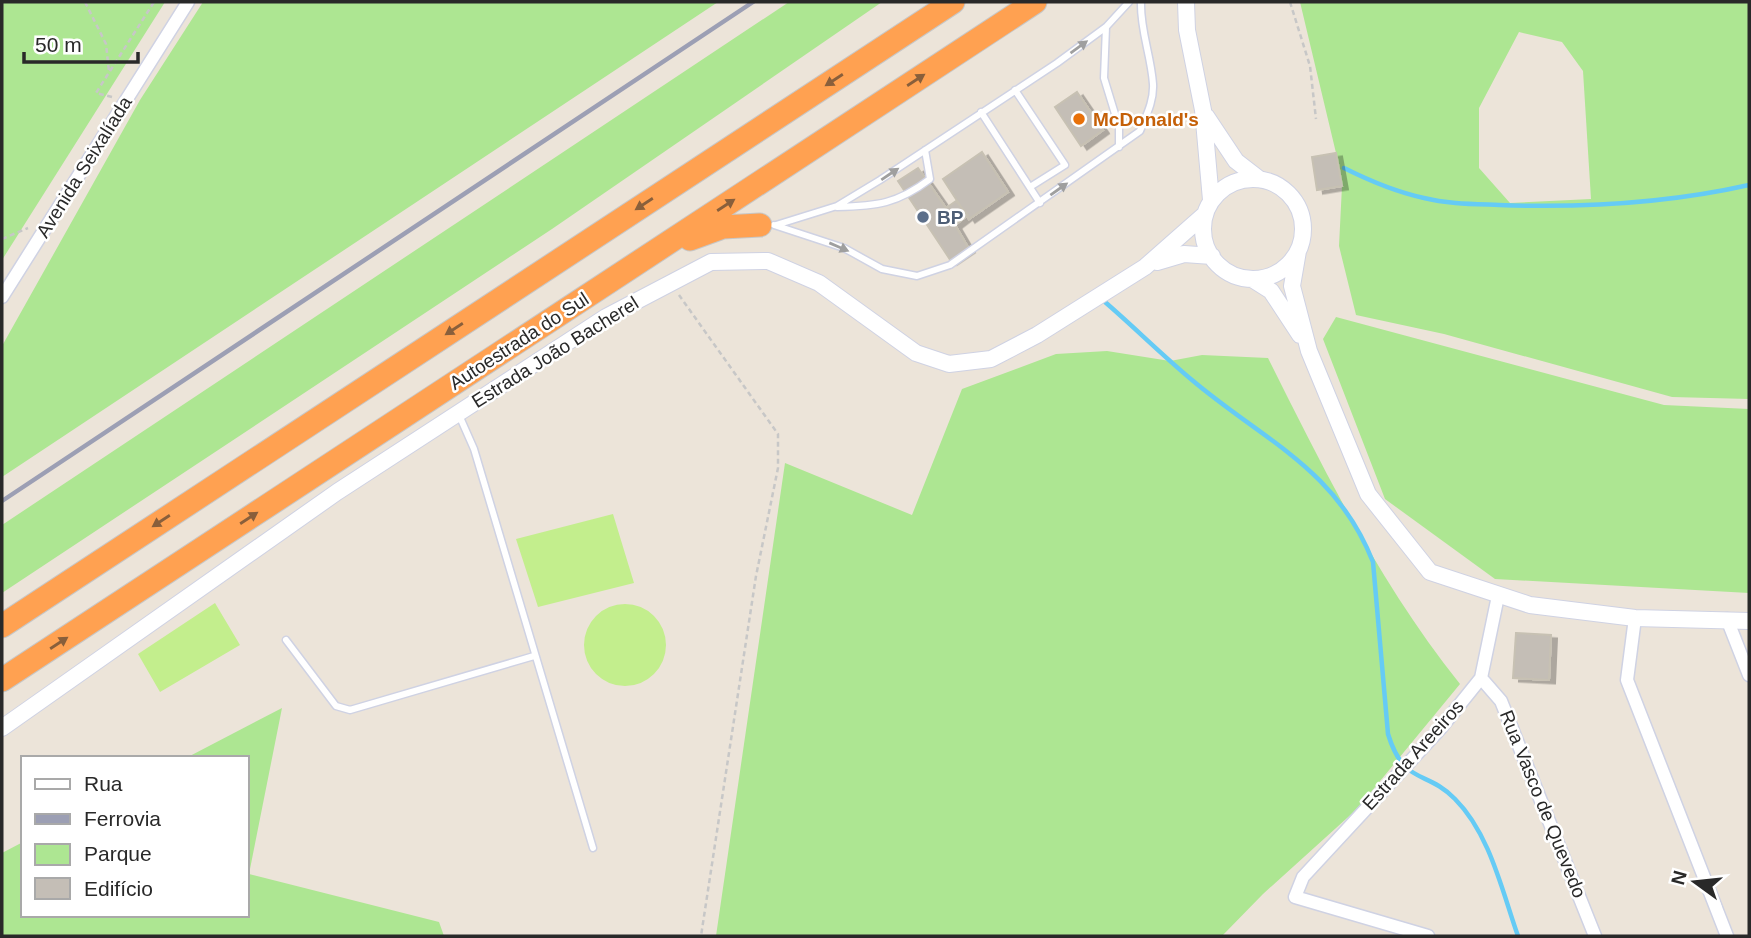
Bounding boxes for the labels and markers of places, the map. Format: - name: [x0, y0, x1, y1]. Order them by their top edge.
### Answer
- place label: McDonald's: [1093, 109, 1199, 130]
- marker: McDonald's: [1071, 111, 1087, 127]
- place label: BP: [937, 207, 964, 228]
- marker: BP: [915, 209, 931, 225]

